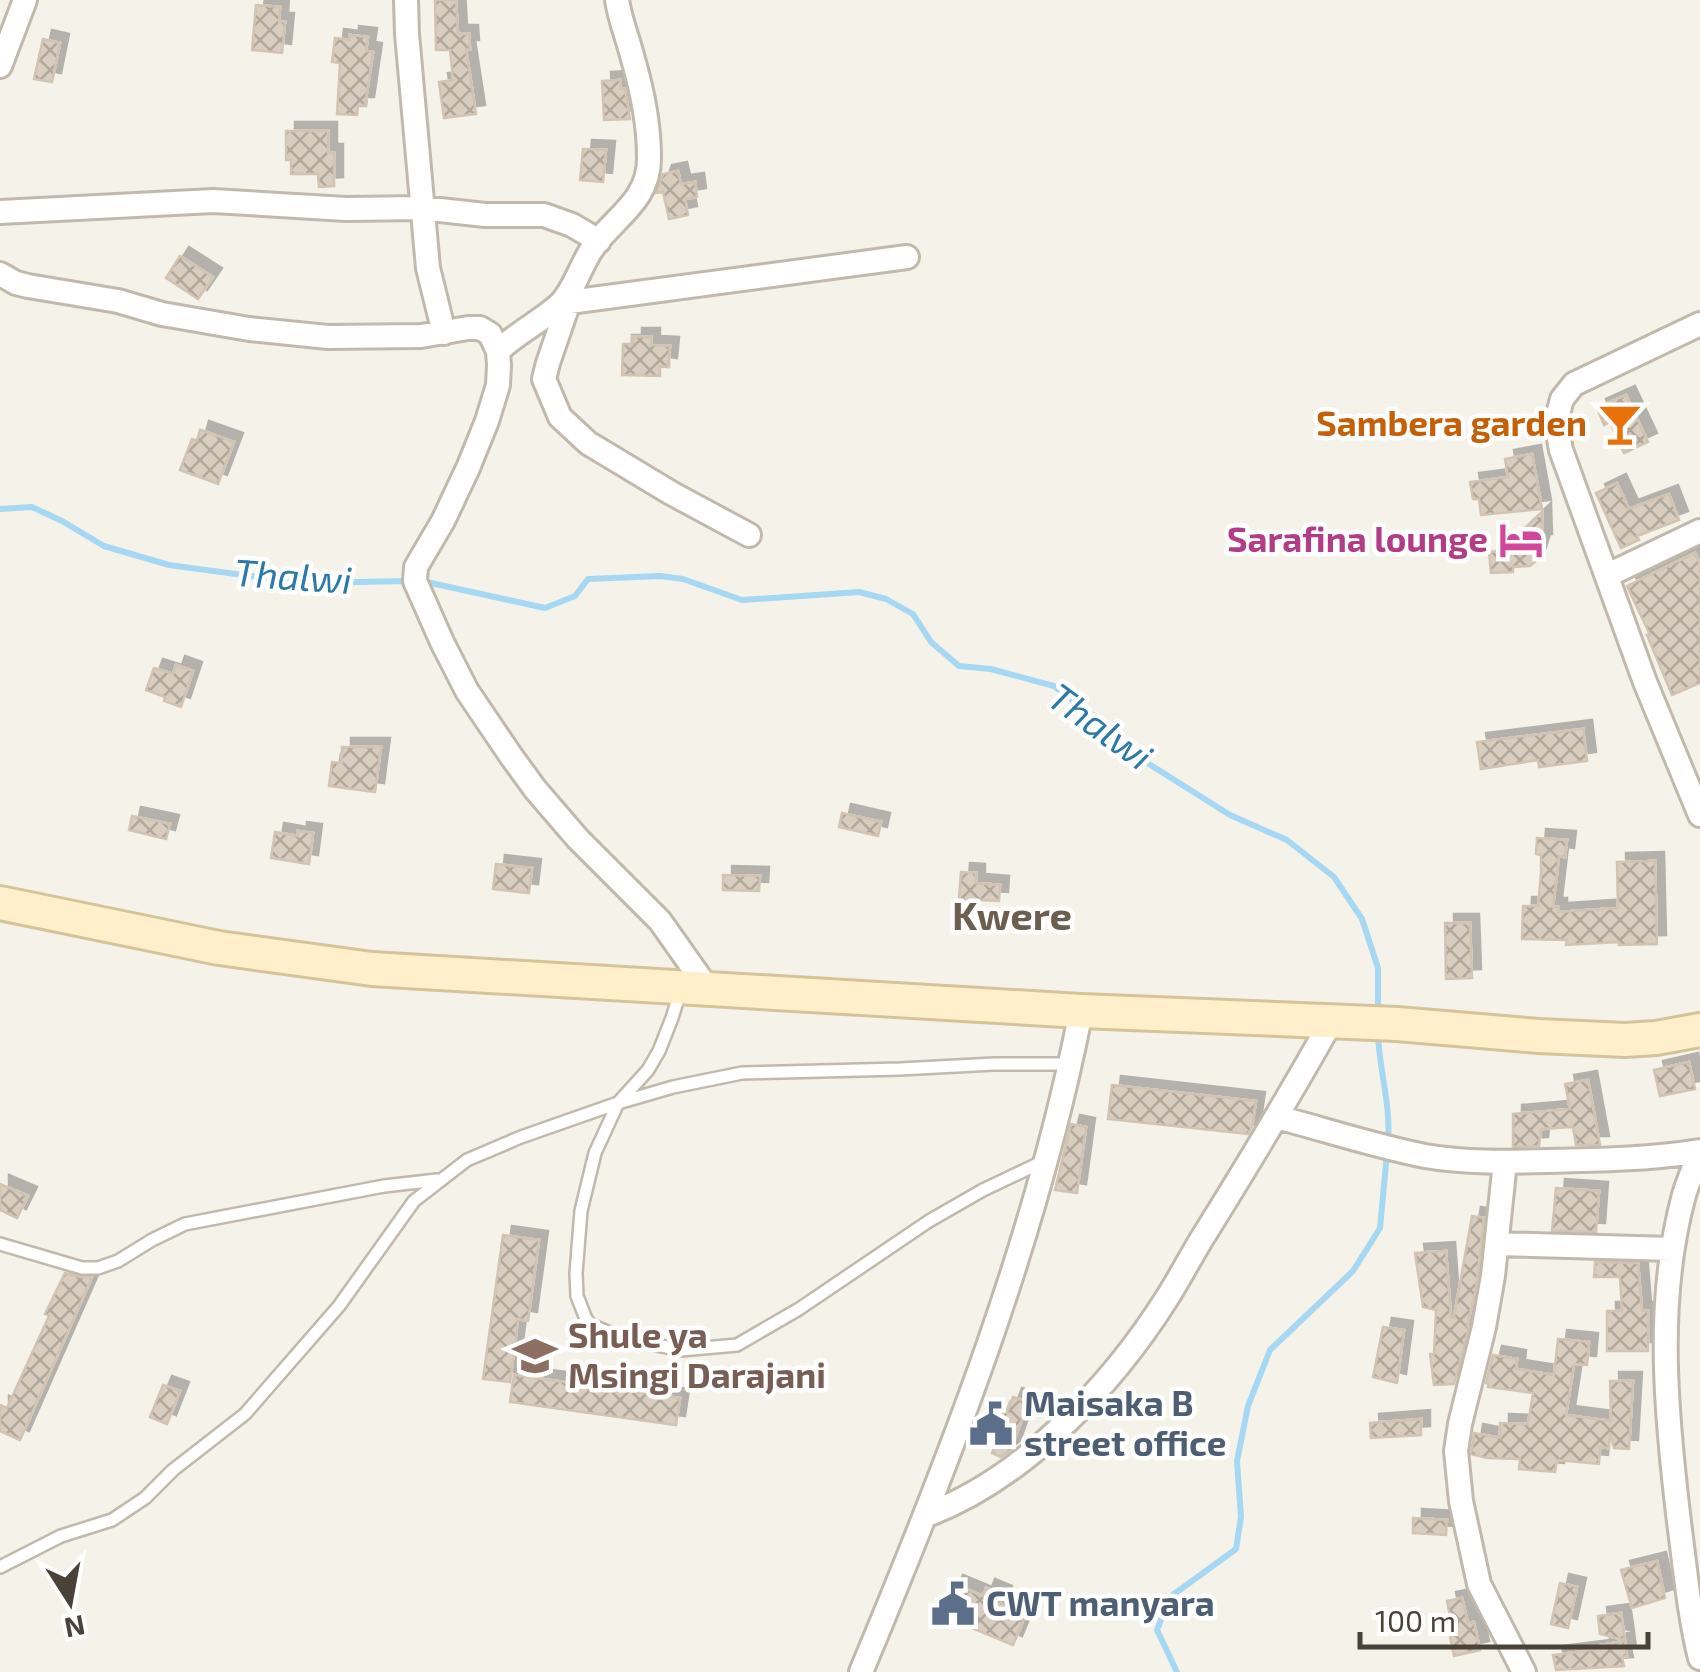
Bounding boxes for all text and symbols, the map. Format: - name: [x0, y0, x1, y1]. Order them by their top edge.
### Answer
- bar icon: Sambera garden: [1596, 400, 1644, 448]
- place label: Sambera garden: [1316, 401, 1587, 443]
- hotel icon: Sarafina lounge: [1497, 516, 1545, 564]
- place label: Sarafina lounge: [1227, 517, 1488, 559]
- water label: Thalwi: [233, 548, 353, 602]
- water label: Thalwi: [1040, 672, 1162, 779]
- district label: Kwere: [952, 890, 1072, 938]
- place label: Shule ya Msingi Darajani: [568, 1313, 826, 1395]
- school or university icon: Shule ya Msingi Darajani: [511, 1332, 559, 1380]
- place label: Maisaka B street office: [1024, 1381, 1226, 1463]
- public building icon: Maisaka B street office: [967, 1400, 1015, 1448]
- north arrow: [20, 1552, 120, 1652]
- public building icon: CWT manyara: [929, 1580, 977, 1628]
- place label: CWT manyara: [986, 1581, 1215, 1624]
- scale bar: [1360, 1587, 1648, 1649]
- text: 100 m: [1375, 1602, 1456, 1638]
- text: N: [62, 1609, 88, 1646]

